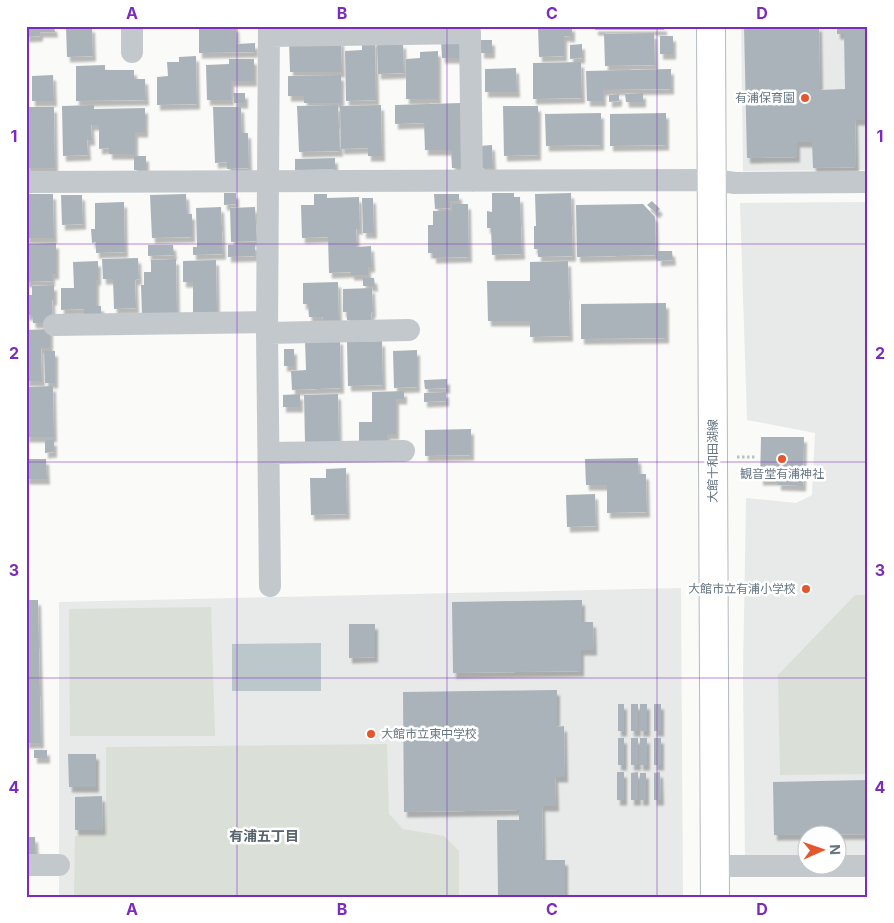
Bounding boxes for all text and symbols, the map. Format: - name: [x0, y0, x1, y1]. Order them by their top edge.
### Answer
- text: A: [126, 3, 138, 23]
- text: B: [337, 3, 347, 23]
- text: C: [546, 3, 558, 23]
- text: D: [756, 3, 768, 23]
- place label: 有浦保育園: [735, 90, 795, 105]
- marker: 有浦保育園: [799, 92, 811, 104]
- text: 1: [11, 126, 17, 146]
- text: 1: [877, 126, 883, 146]
- text: 2: [9, 343, 19, 363]
- text: 2: [875, 343, 885, 363]
- street label: 大館十和田湖線: [705, 419, 720, 503]
- marker: 観音堂有浦神社: [776, 453, 788, 465]
- place label: 観音堂有浦神社: [740, 466, 824, 481]
- text: 3: [9, 560, 19, 580]
- text: 3: [875, 560, 885, 580]
- place label: 大館市立有浦小学校: [688, 581, 796, 596]
- marker: 大館市立有浦小学校: [800, 583, 812, 595]
- place label: 大館市立東中学校: [381, 726, 477, 741]
- marker: 大館市立東中学校: [365, 728, 377, 740]
- text: 4: [9, 777, 20, 797]
- text: 4: [875, 777, 886, 797]
- north arrow: [796, 826, 846, 876]
- district label: 有浦五丁目: [229, 827, 299, 844]
- text: N: [827, 844, 844, 855]
- text: A: [126, 899, 138, 919]
- text: B: [337, 899, 347, 919]
- text: C: [546, 899, 558, 919]
- text: D: [756, 899, 768, 919]

